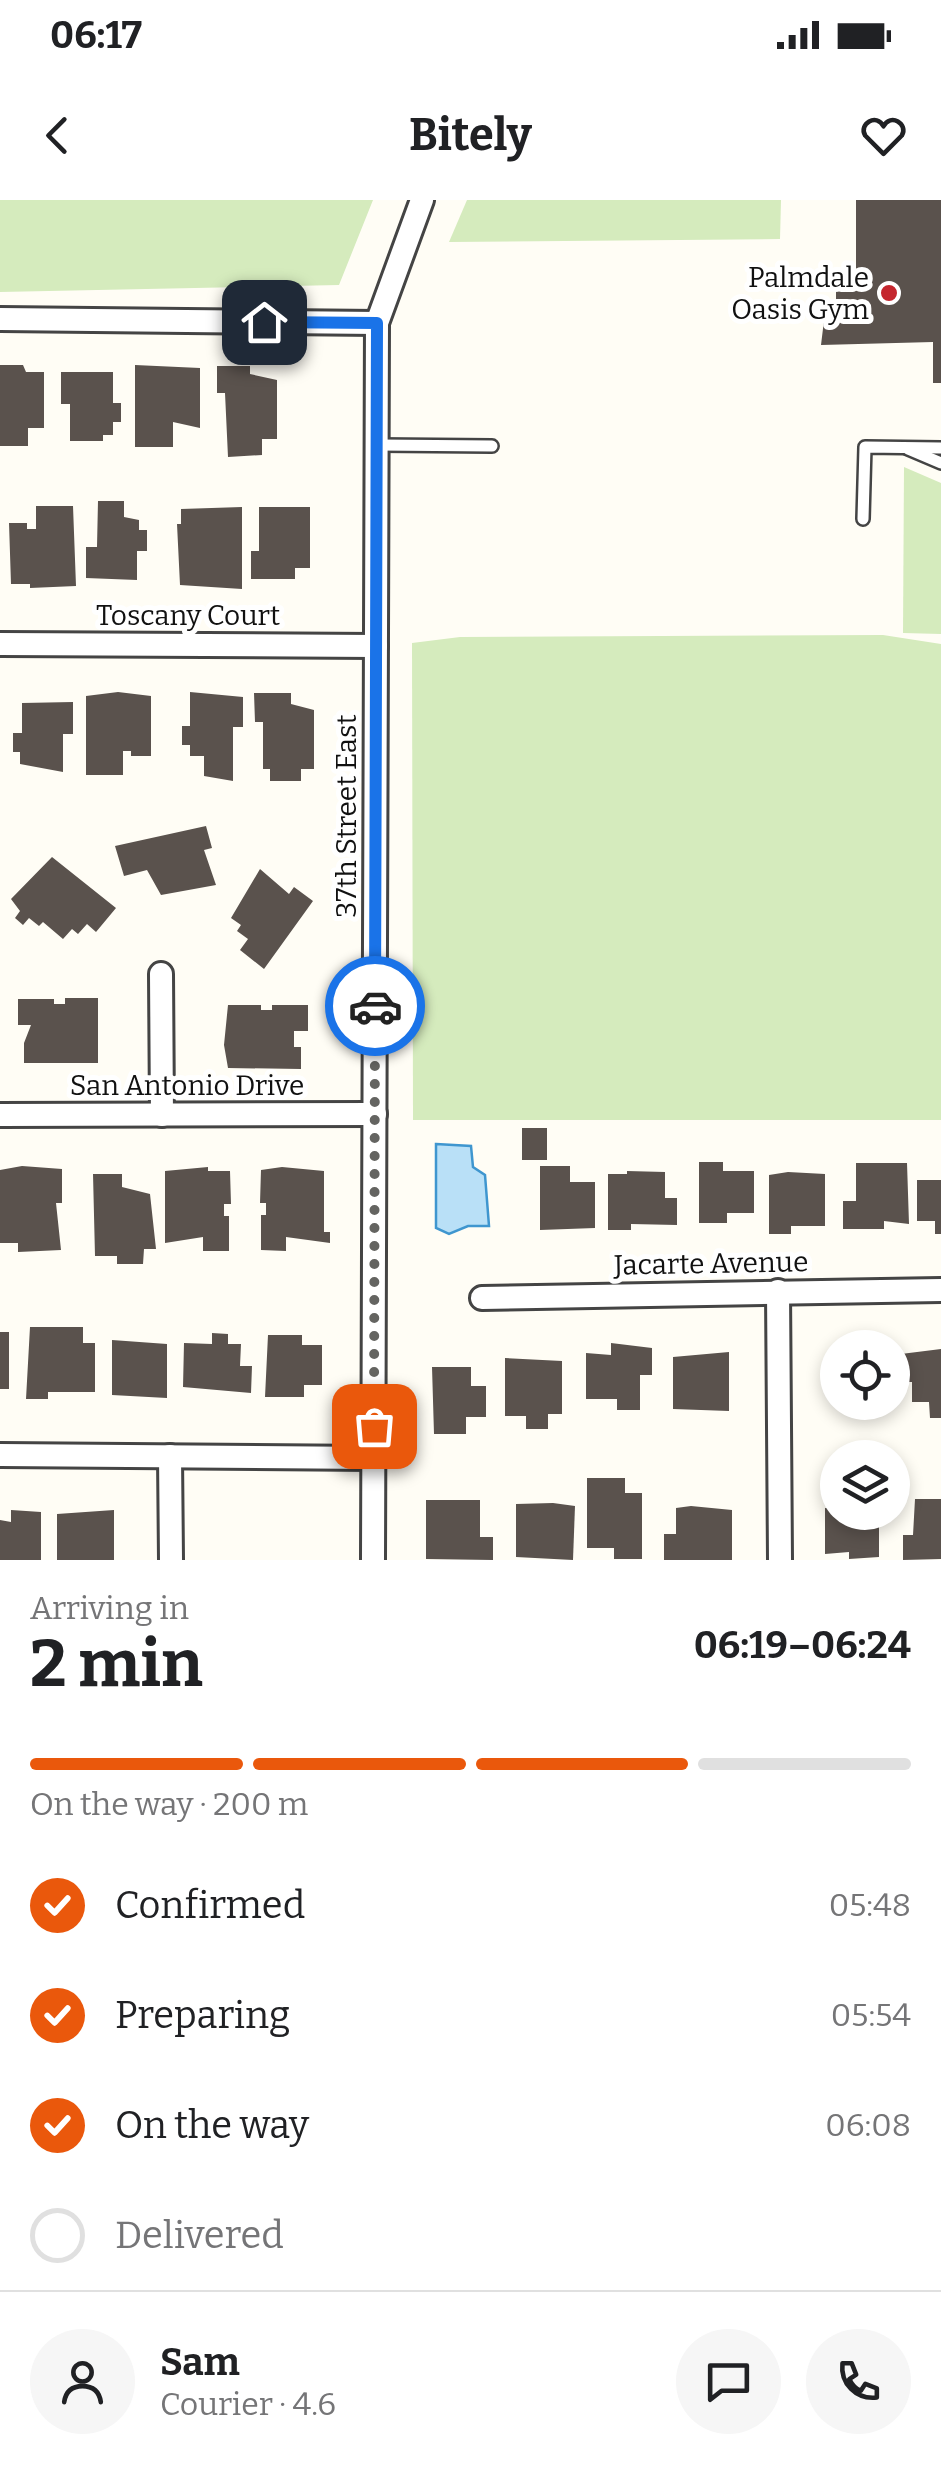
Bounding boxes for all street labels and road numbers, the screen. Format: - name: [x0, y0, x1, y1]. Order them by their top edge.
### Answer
- street label: Toscany Court: [96, 599, 280, 632]
- street label: 37th Street East: [330, 714, 363, 918]
- street label: San Antonio Drive: [70, 1069, 304, 1102]
- street label: Jacarte Avenue: [612, 1245, 809, 1282]

